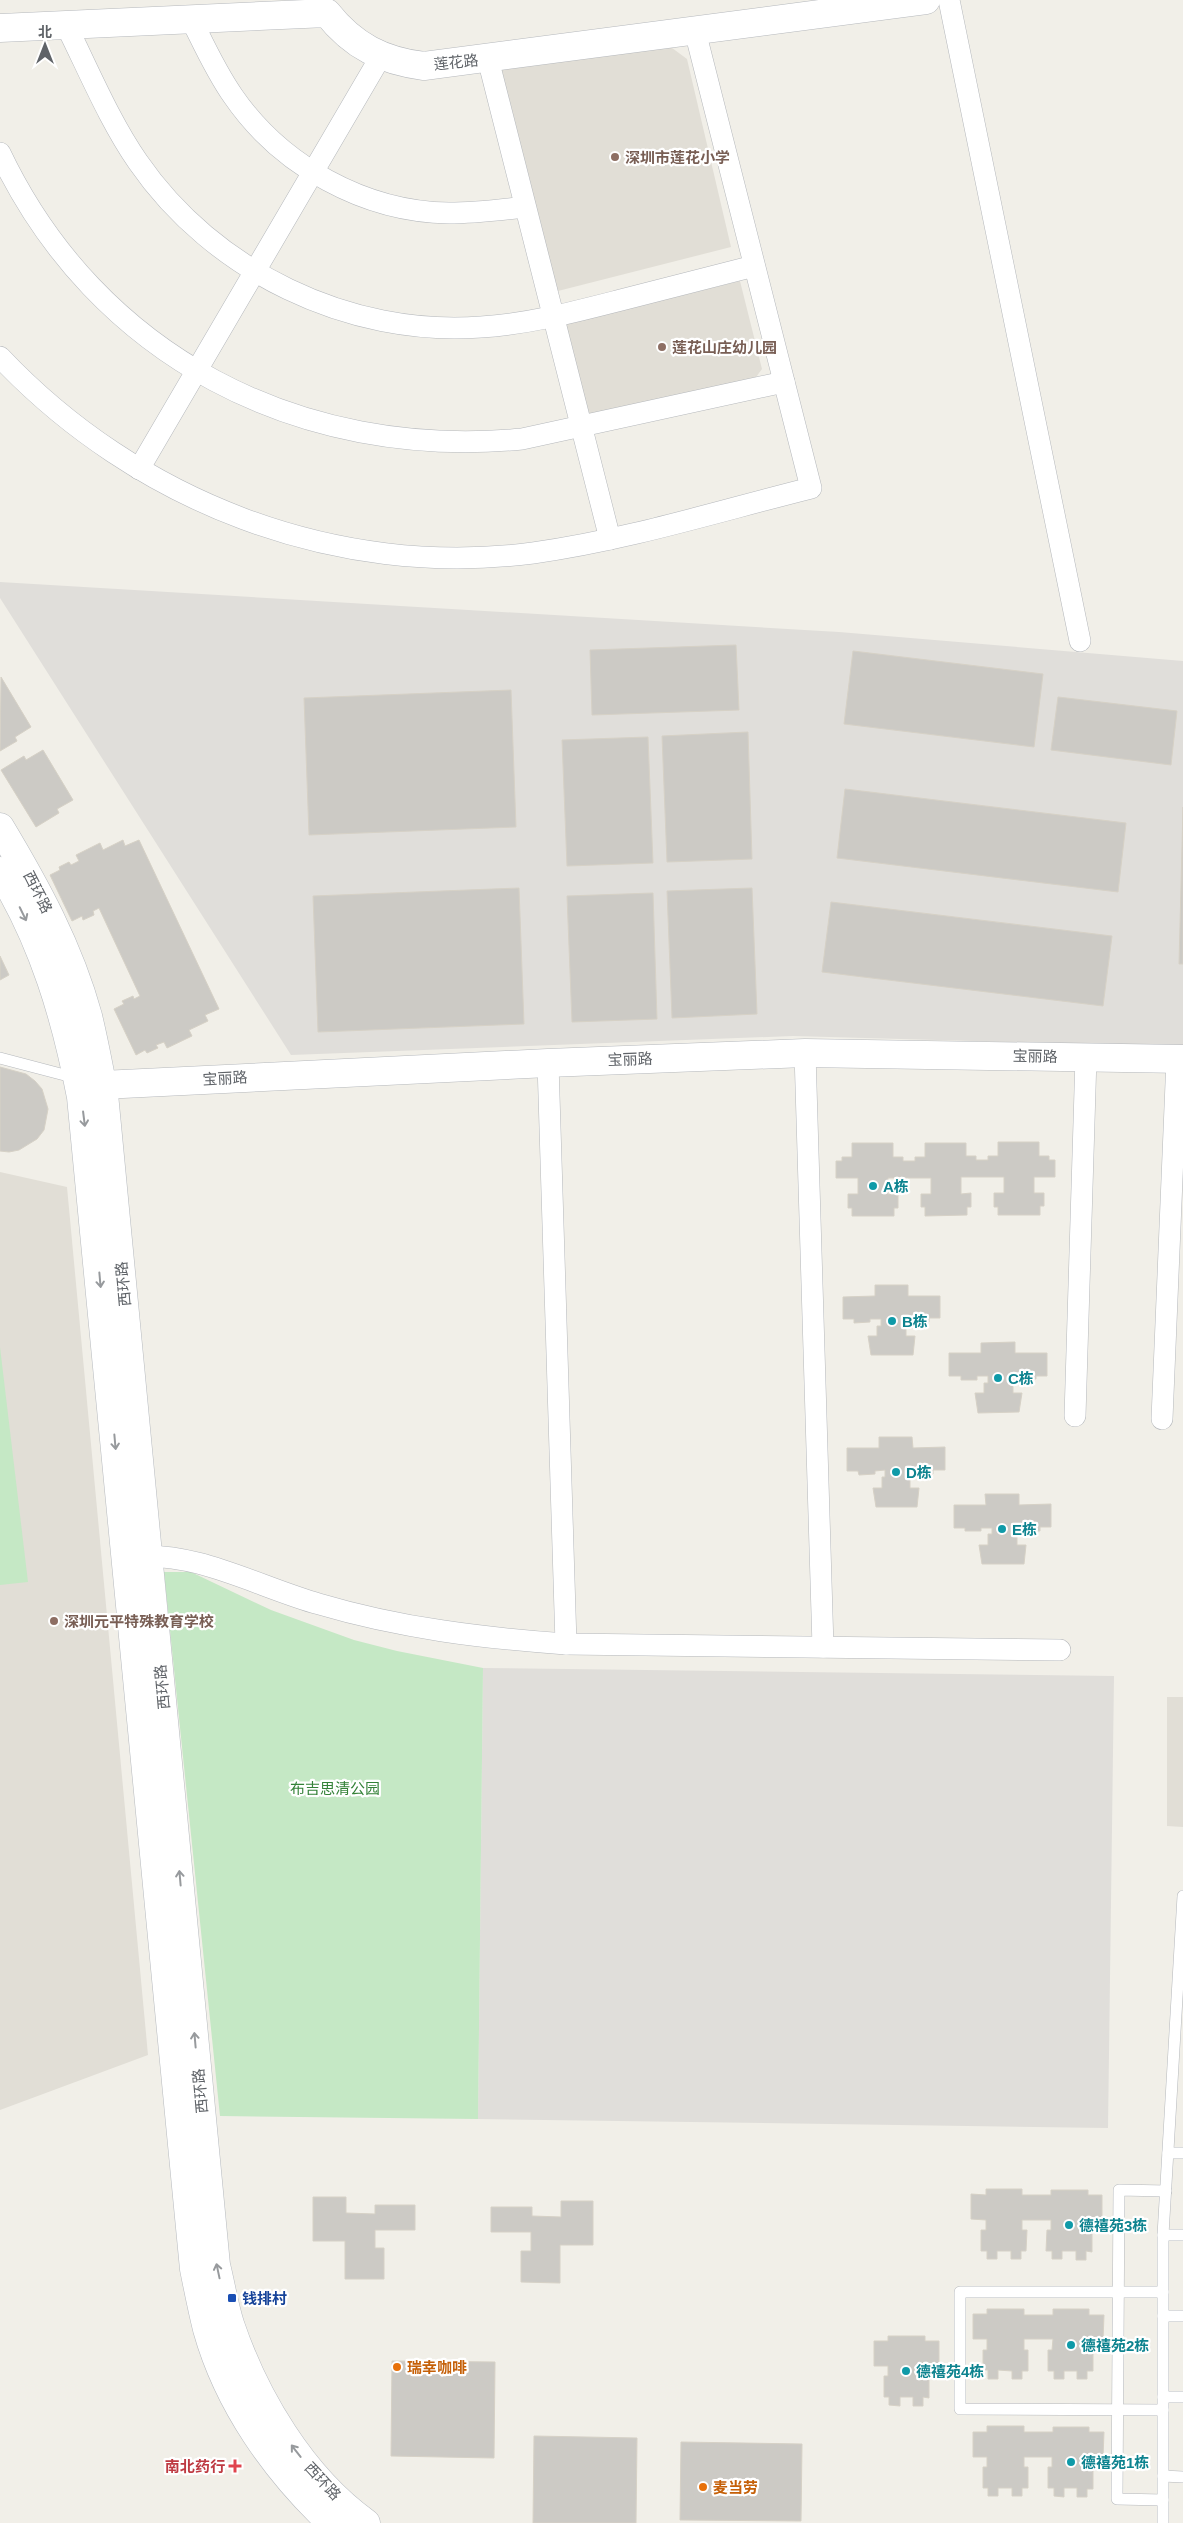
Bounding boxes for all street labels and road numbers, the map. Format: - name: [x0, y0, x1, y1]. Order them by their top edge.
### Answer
- street label: 莲花路: [433, 51, 479, 73]
- street label: 西环路: [20, 868, 56, 916]
- street label: 宝丽路: [1012, 1047, 1058, 1065]
- street label: 宝丽路: [607, 1050, 653, 1068]
- street label: 宝丽路: [202, 1068, 248, 1088]
- street label: 西环路: [113, 1261, 133, 1307]
- street label: 西环路: [152, 1664, 172, 1710]
- street label: 西环路: [190, 2068, 210, 2114]
- street label: 西环路: [301, 2459, 345, 2503]

